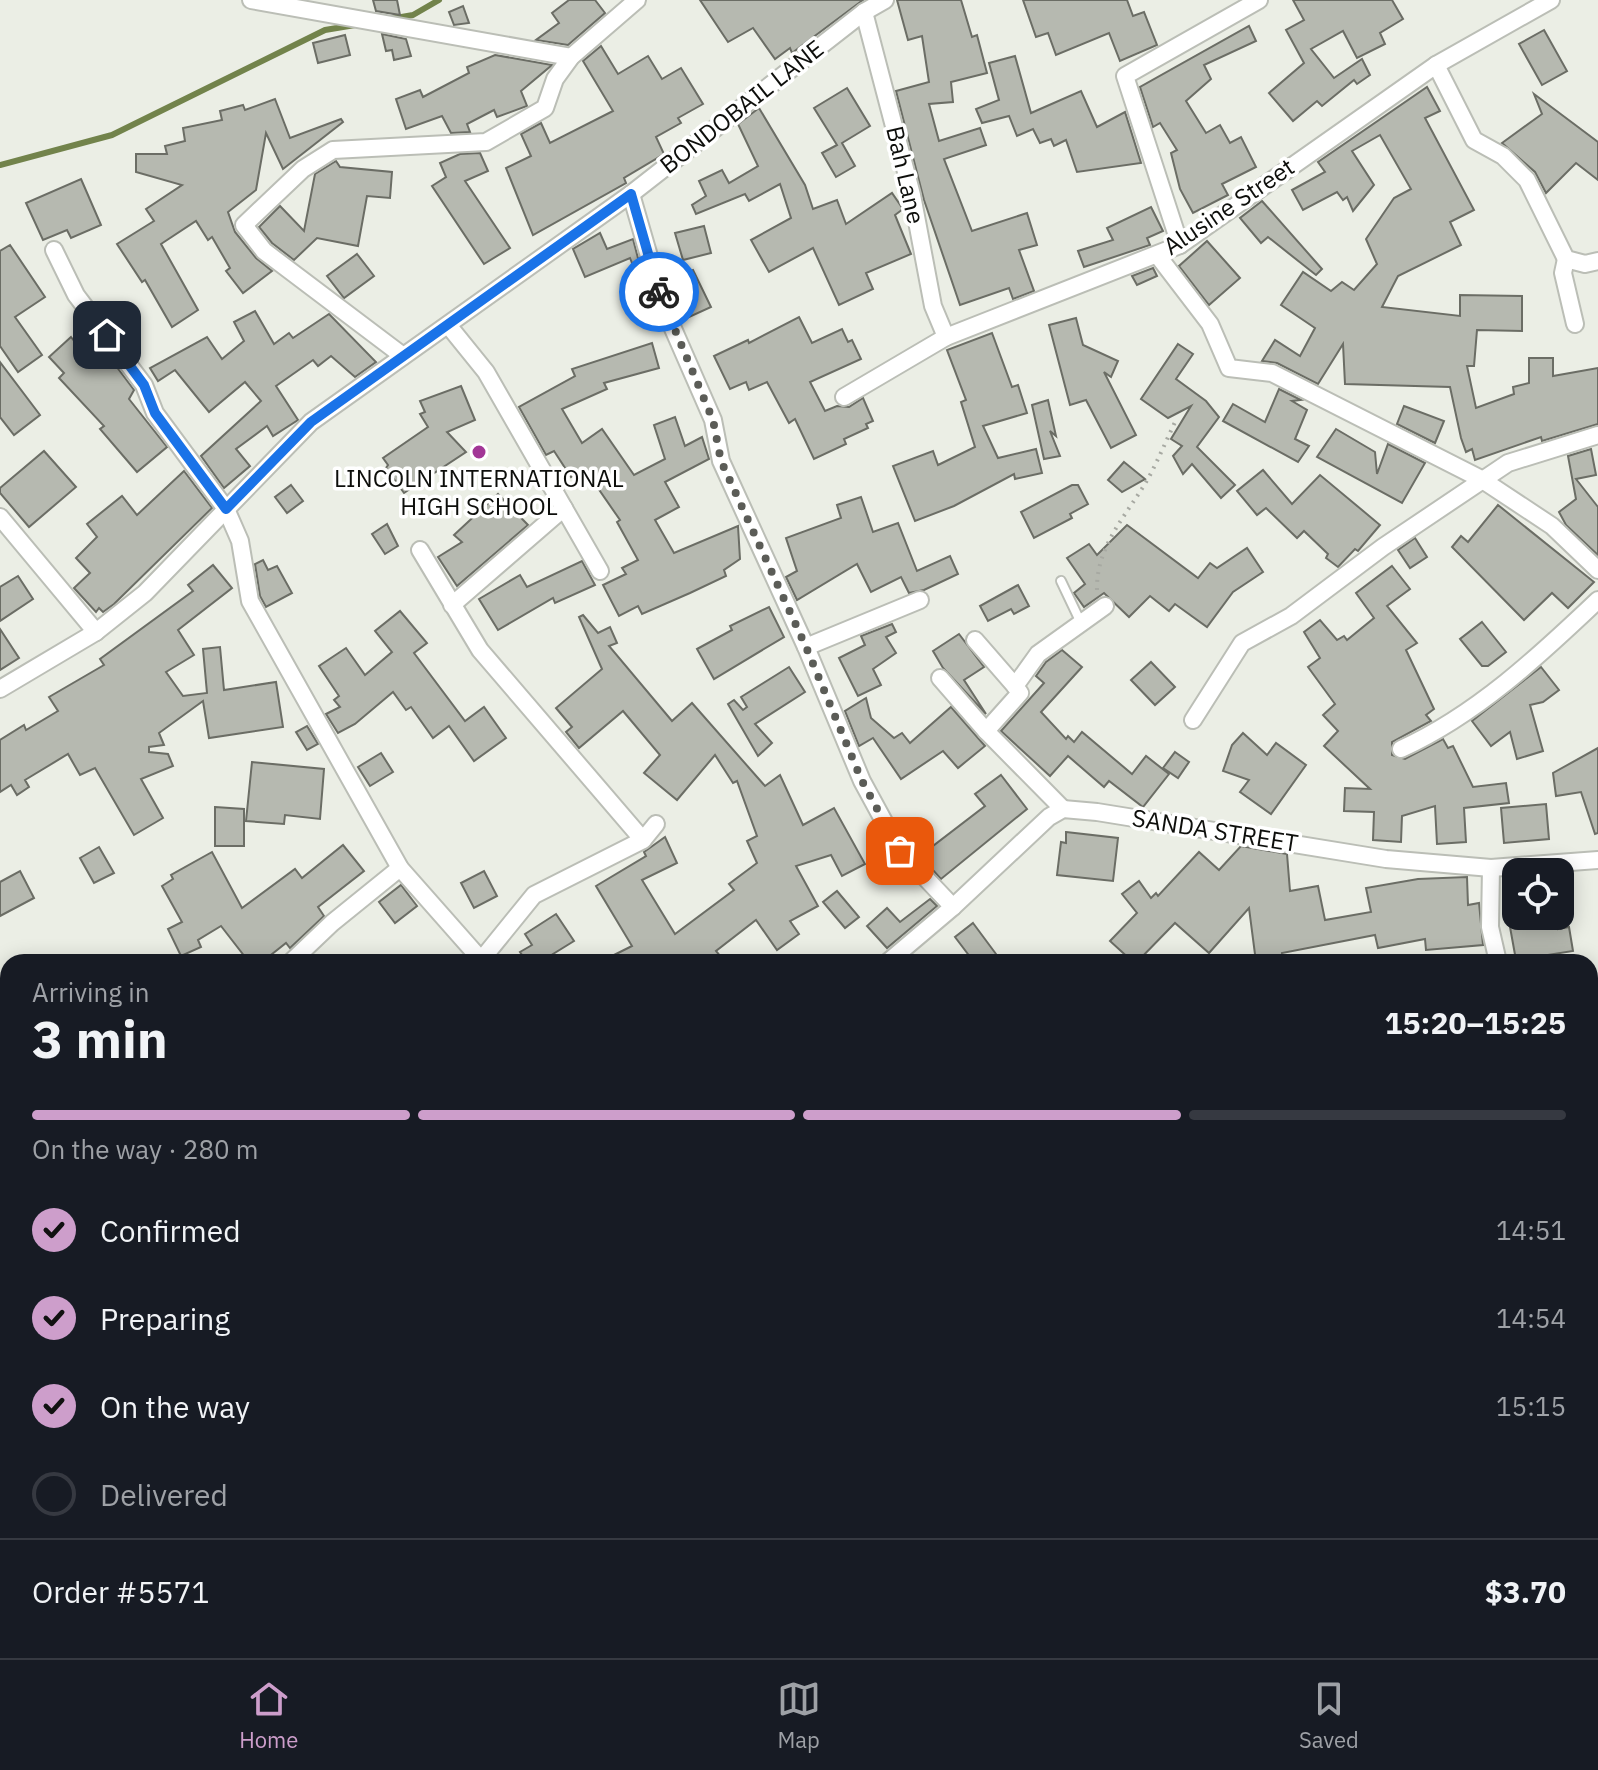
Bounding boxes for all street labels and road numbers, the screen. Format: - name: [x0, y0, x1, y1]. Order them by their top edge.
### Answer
- street label: BONDOBAIL LANE: [653, 32, 830, 180]
- street label: Bah Lane: [879, 123, 933, 227]
- street label: Alusine Street: [1157, 151, 1300, 262]
- street label: SANDA STREET: [1130, 801, 1301, 859]

